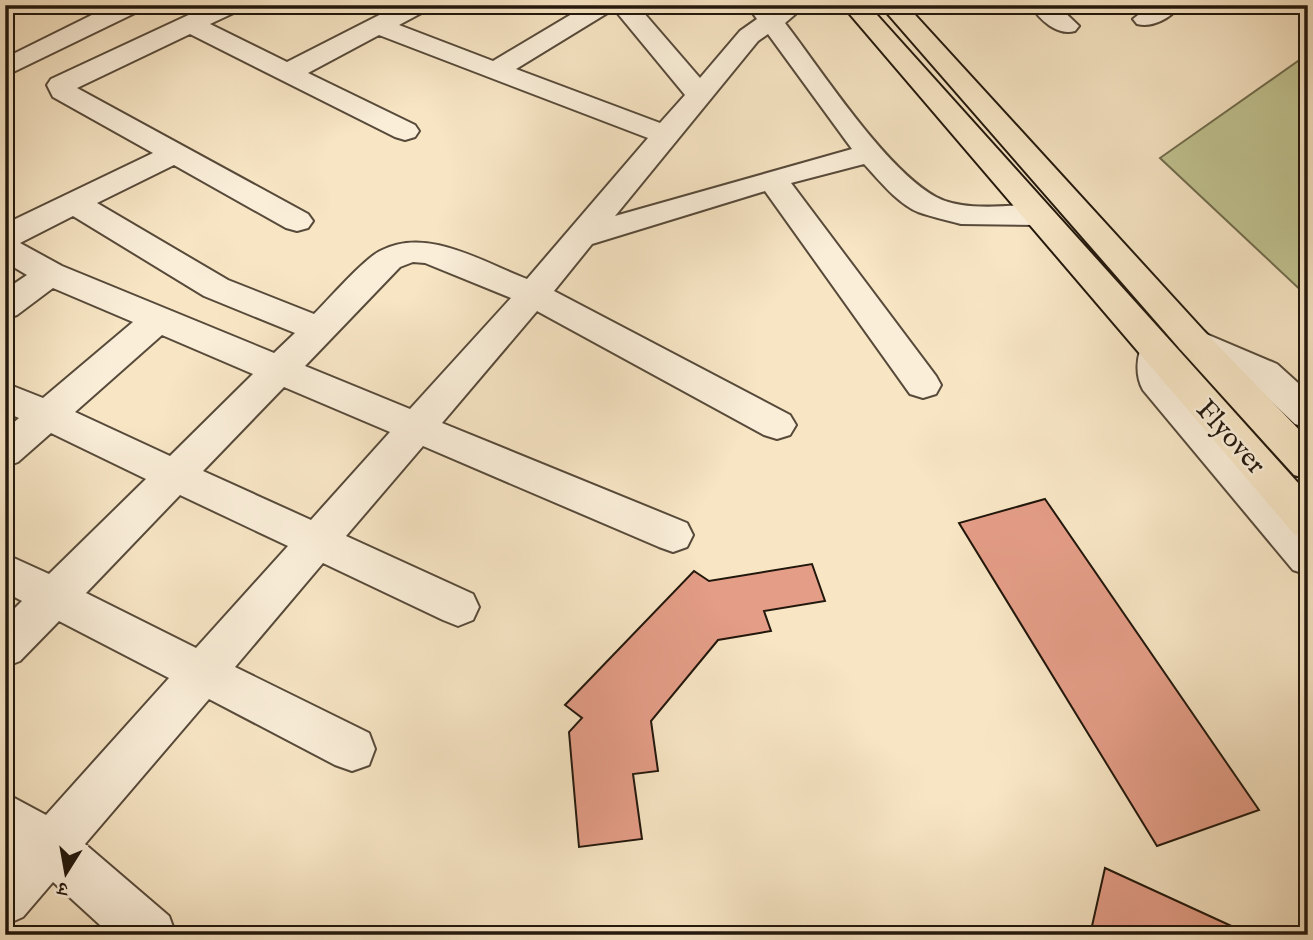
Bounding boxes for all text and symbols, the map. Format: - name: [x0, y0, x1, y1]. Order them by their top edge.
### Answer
- street label: Flyover: [1188, 393, 1273, 482]
- north arrow: [32, 838, 102, 908]
- text: उ: [55, 875, 72, 901]

